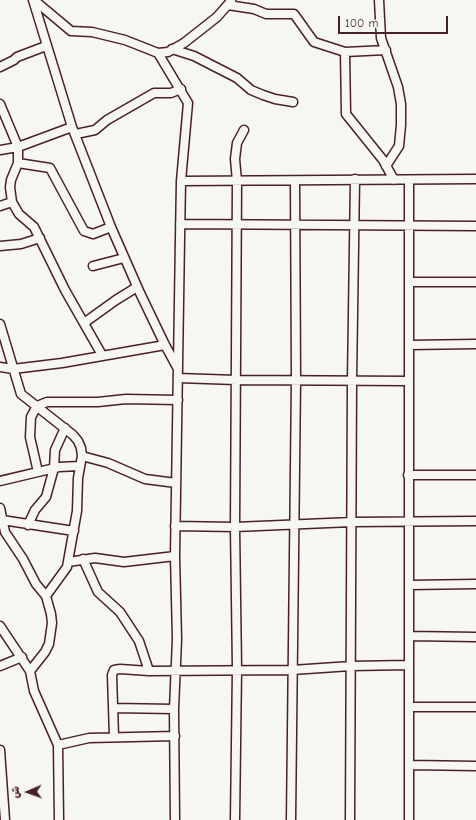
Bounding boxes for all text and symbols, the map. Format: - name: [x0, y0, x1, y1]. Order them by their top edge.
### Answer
- scale bar: [340, 8, 450, 34]
- text: 100 m: [345, 16, 378, 30]
- north arrow: [8, 772, 48, 812]
- text: ش: [9, 786, 22, 799]

